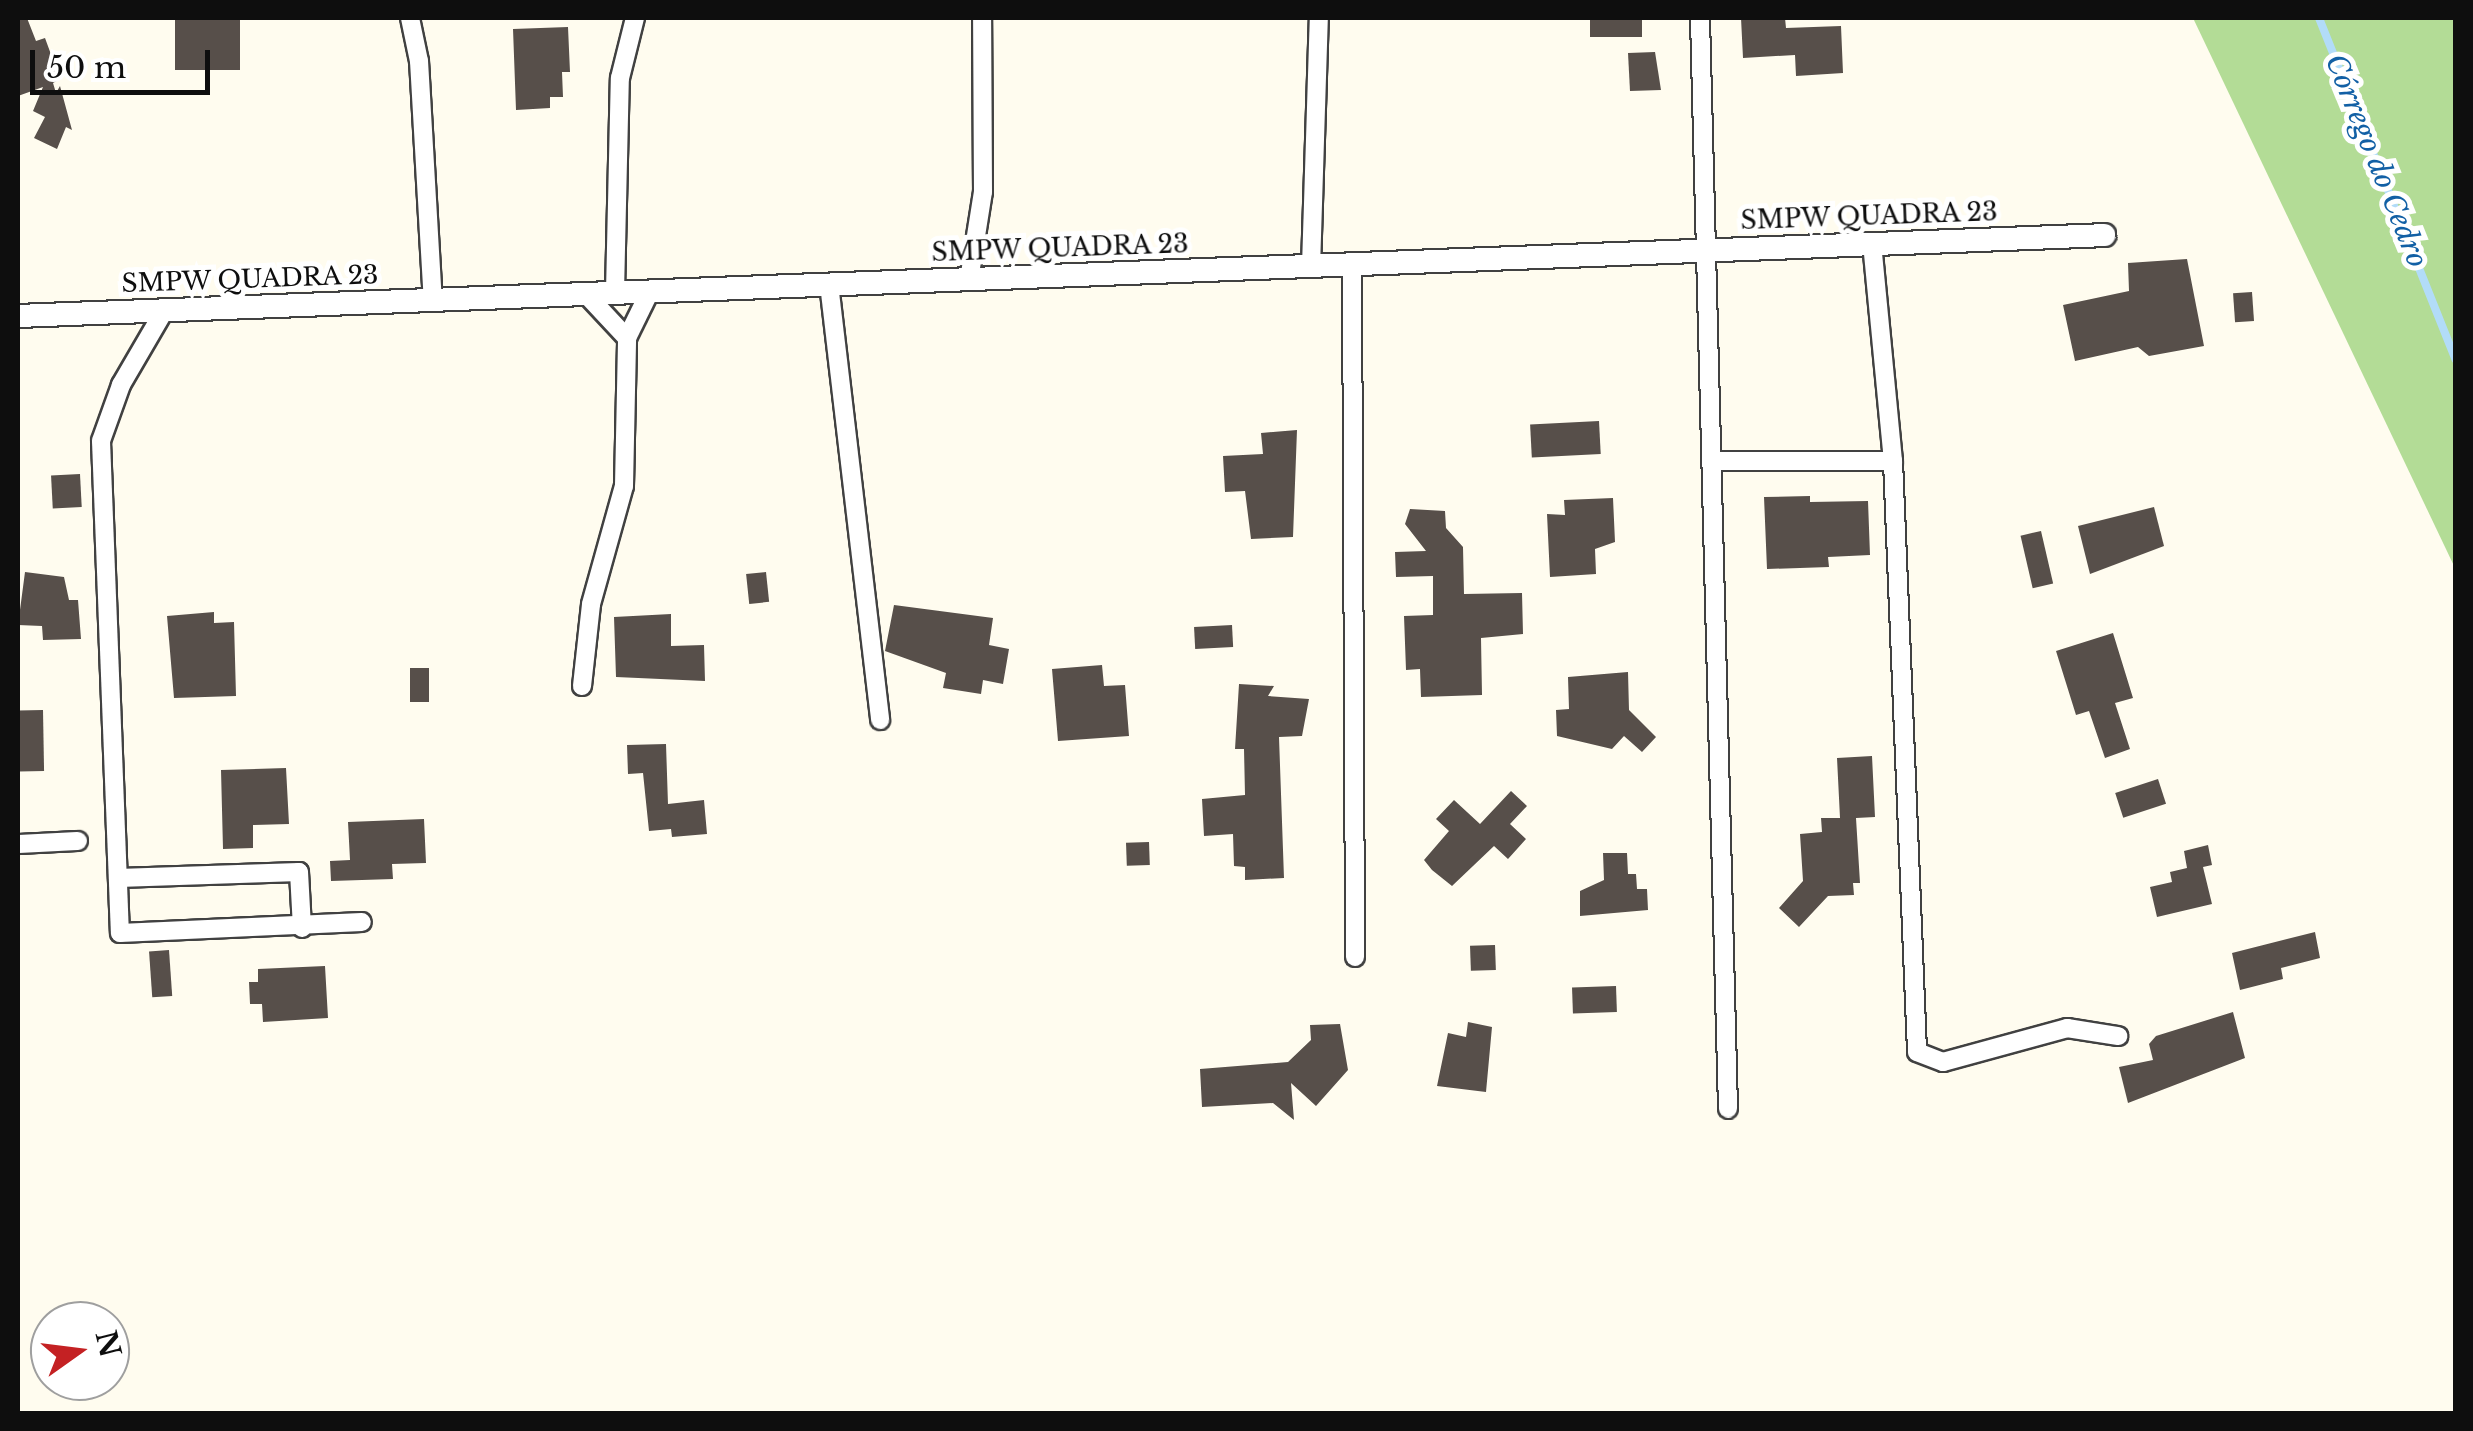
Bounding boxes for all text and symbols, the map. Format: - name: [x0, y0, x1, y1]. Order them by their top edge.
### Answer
- scale bar: [35, 30, 215, 92]
- text: 50 m: [47, 49, 126, 86]
- water label: Córrego do Cedro: [2318, 49, 2434, 273]
- street label: SMPW QUADRA 23: [1739, 197, 1999, 237]
- street label: SMPW QUADRA 23: [930, 229, 1190, 269]
- street label: SMPW QUADRA 23: [120, 260, 380, 300]
- north arrow: [30, 1301, 130, 1401]
- text: N: [87, 1327, 128, 1361]

